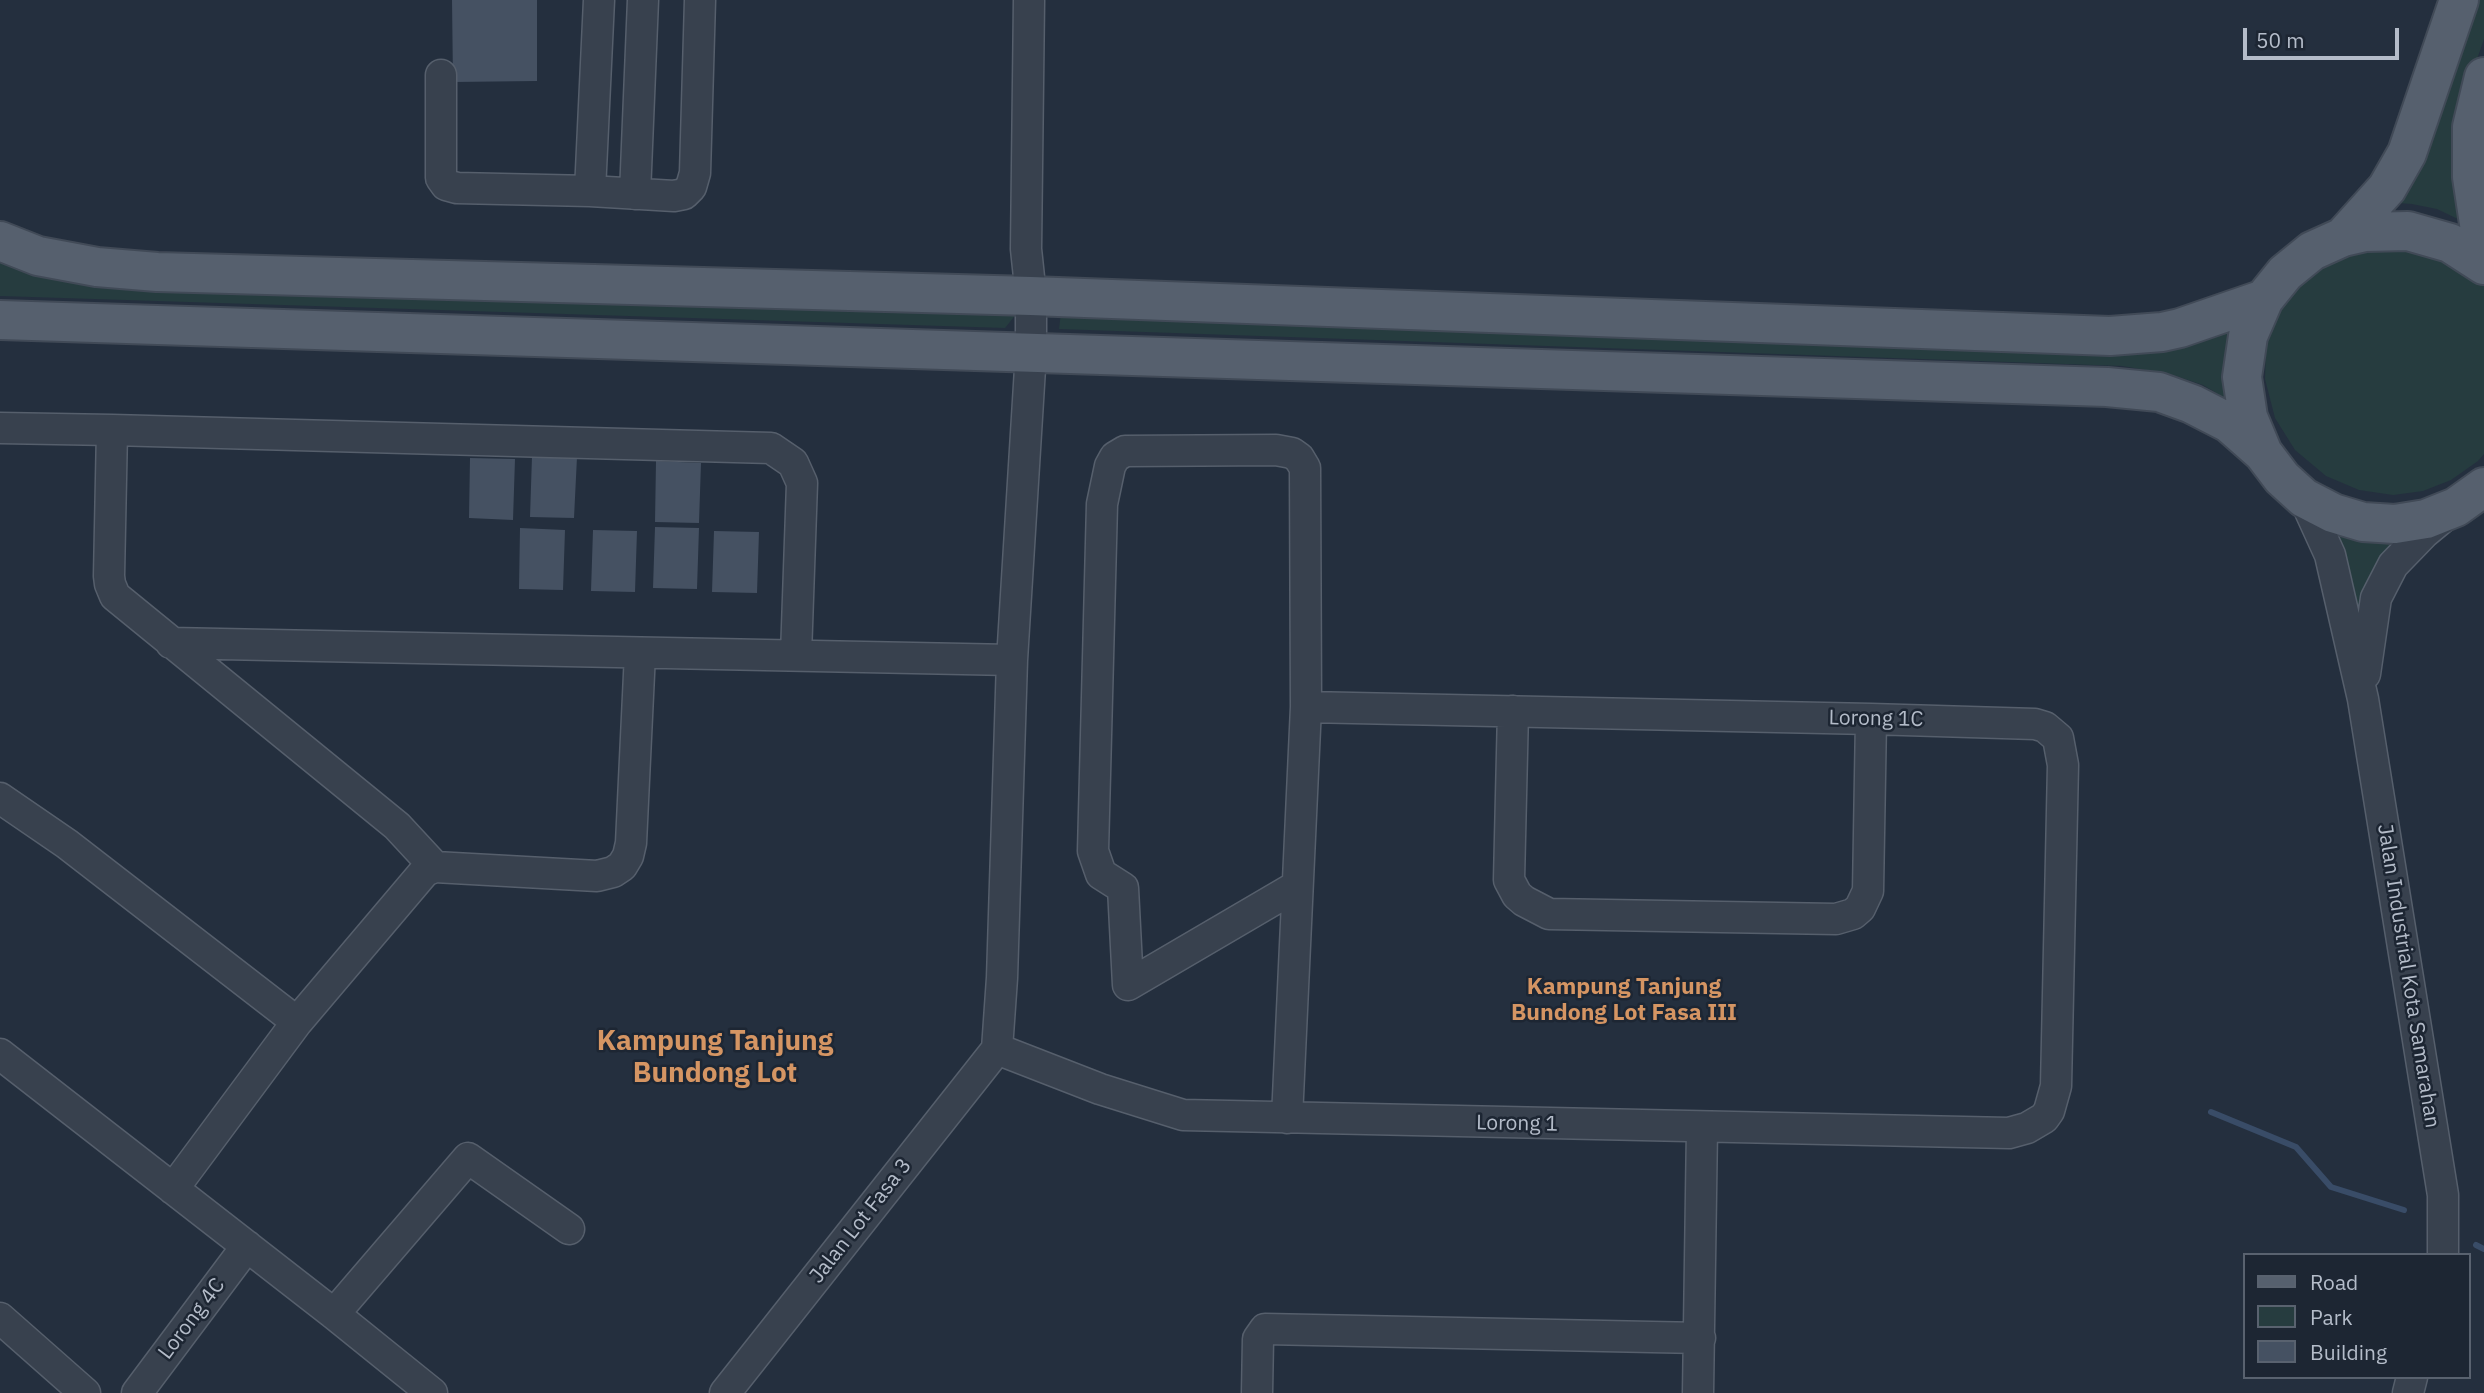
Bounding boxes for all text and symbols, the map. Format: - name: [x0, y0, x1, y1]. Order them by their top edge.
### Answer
- scale bar: [2246, 14, 2402, 58]
- text: 50 m: [2256, 26, 2305, 54]
- street label: Lorong 1C: [1828, 706, 1924, 732]
- street label: Jalan Industrial Kota Samarahan: [2372, 822, 2444, 1130]
- district label: Kampung Tanjung Bundong Lot Fasa III: [1511, 973, 1737, 1027]
- district label: Kampung Tanjung Bundong Lot: [597, 1025, 833, 1091]
- street label: Lorong 1: [1476, 1111, 1558, 1137]
- street label: Jalan Lot Fasa 3: [805, 1154, 917, 1288]
- legend: [2242, 1253, 2470, 1379]
- text: Road: [2310, 1268, 2358, 1296]
- street label: Lorong 4C: [153, 1273, 231, 1365]
- text: Park: [2310, 1303, 2353, 1331]
- text: Building: [2310, 1338, 2387, 1366]

